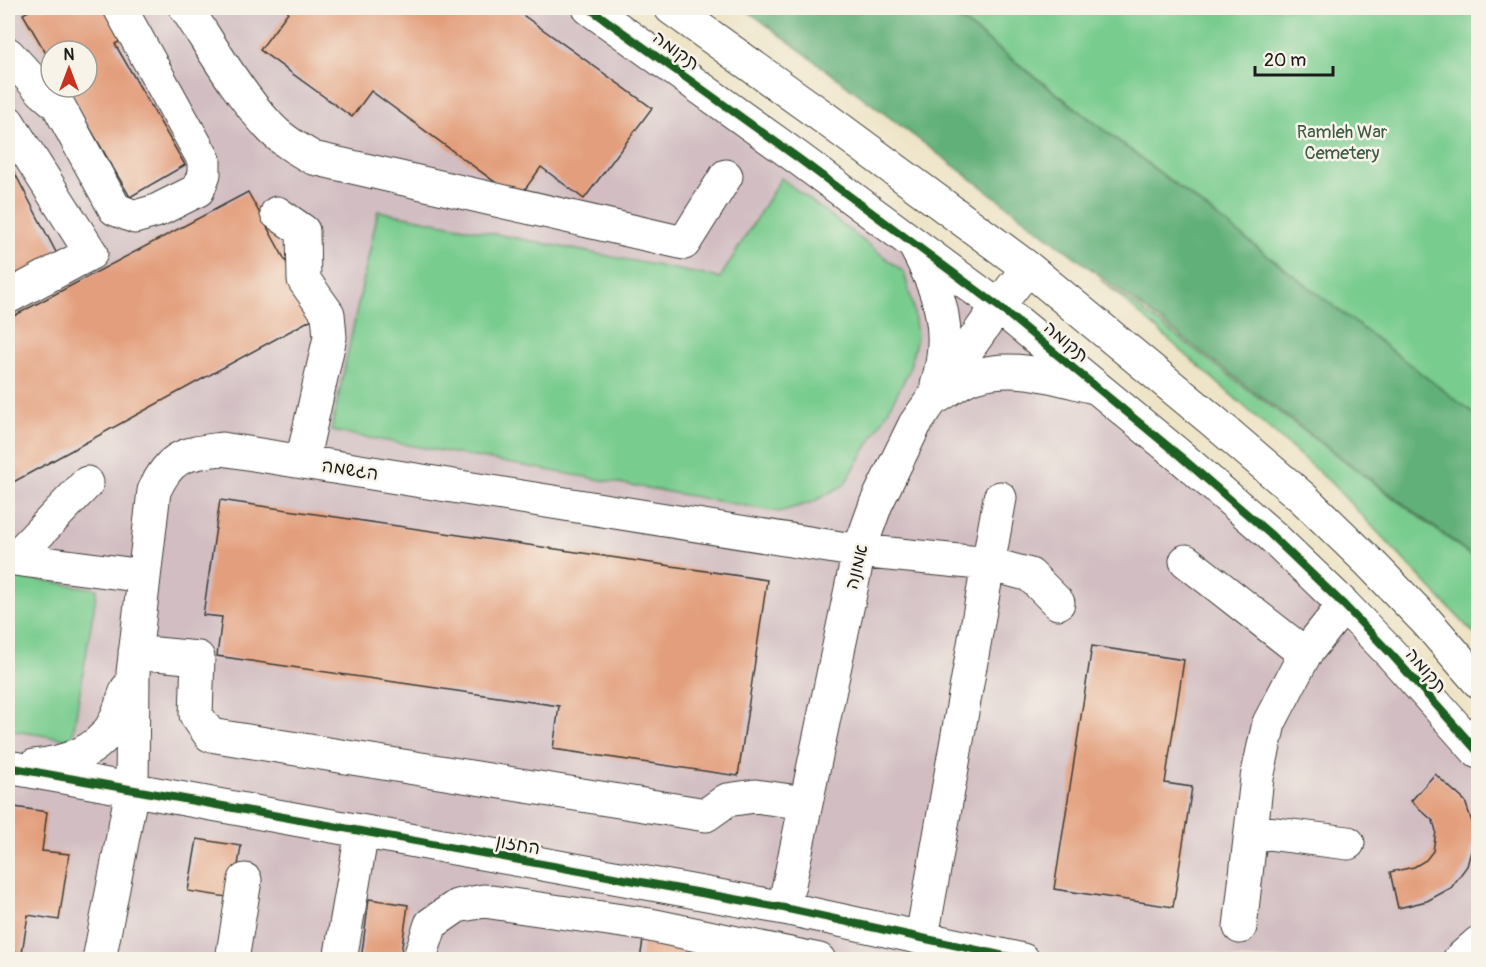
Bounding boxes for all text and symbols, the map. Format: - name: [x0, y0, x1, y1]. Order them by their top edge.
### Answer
- street label: תקומה: [648, 26, 704, 76]
- north arrow: [39, 39, 99, 99]
- scale bar: [1255, 39, 1333, 77]
- text: N: [64, 45, 75, 65]
- text: 20 m: [1264, 49, 1306, 72]
- park label: Ramleh War Cemetery: [1297, 121, 1388, 165]
- street label: תקומה: [1039, 316, 1093, 368]
- street label: הגשמה: [320, 454, 380, 486]
- street label: אמונה: [840, 542, 874, 592]
- street label: תקומה: [1400, 644, 1452, 698]
- street label: החזון: [494, 830, 542, 860]

